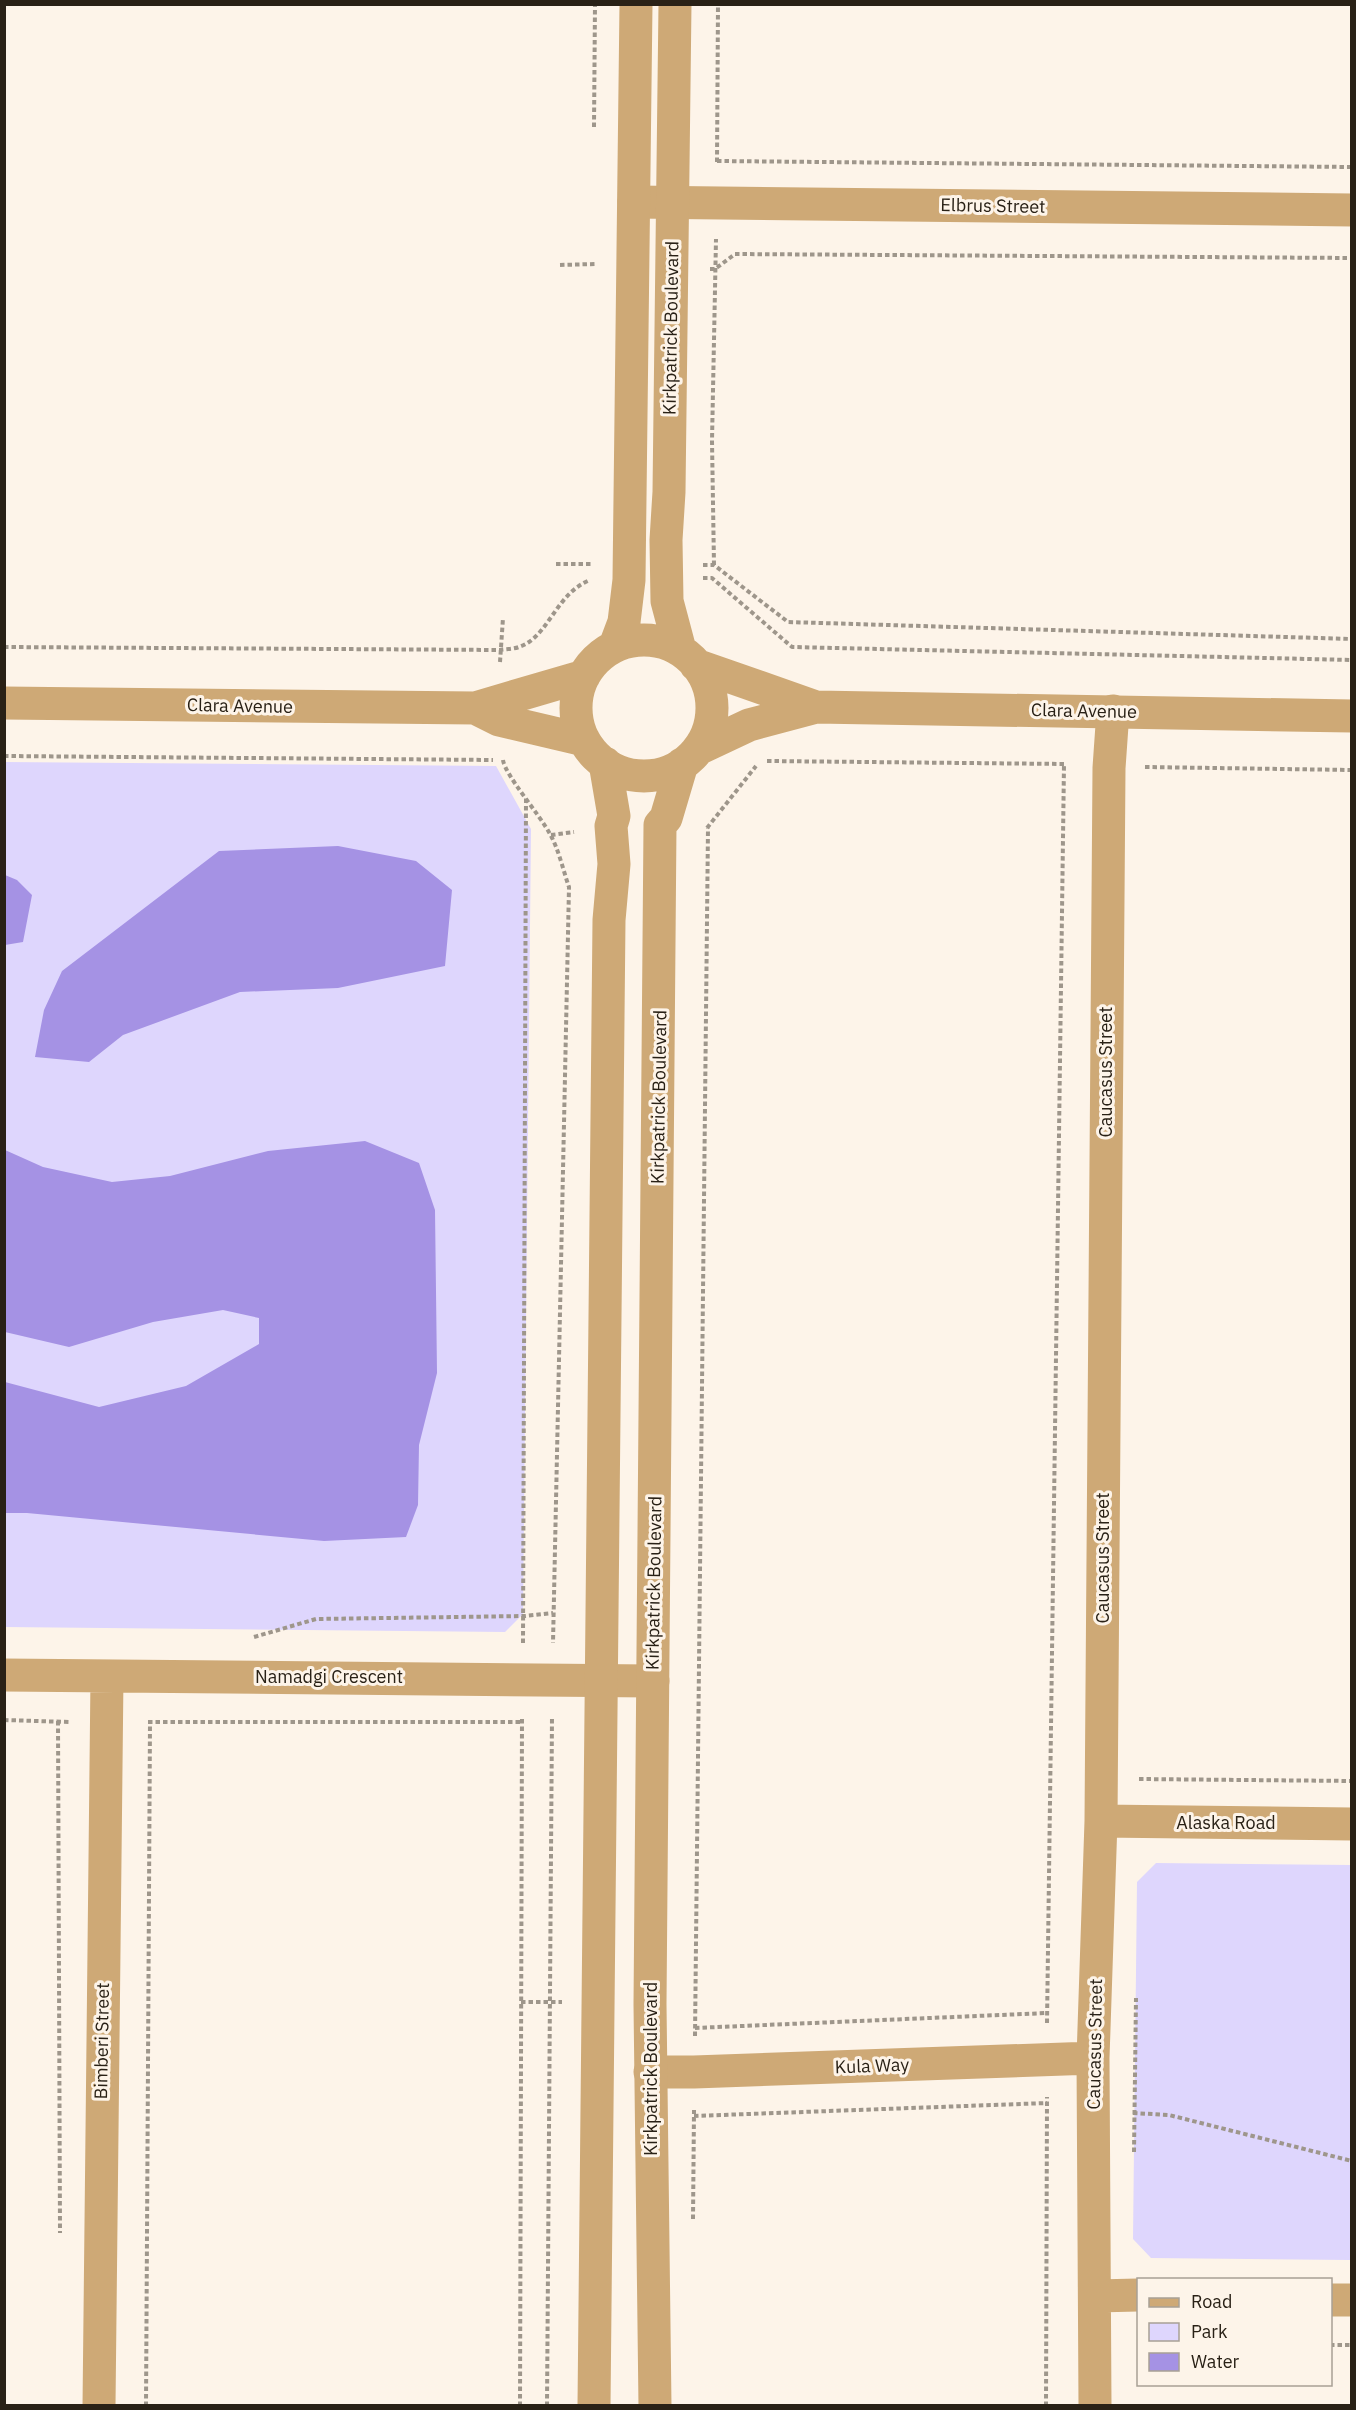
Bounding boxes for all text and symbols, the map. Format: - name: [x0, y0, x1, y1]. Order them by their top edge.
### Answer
- street label: Elbrus Street: [940, 193, 1046, 218]
- street label: Kirkpatrick Boulevard: [657, 241, 684, 415]
- street label: Clara Avenue: [187, 693, 293, 718]
- street label: Clara Avenue: [1031, 698, 1137, 723]
- street label: Caucasus Street: [1094, 1006, 1117, 1138]
- street label: Kirkpatrick Boulevard: [645, 1010, 672, 1184]
- street label: Caucasus Street: [1091, 1492, 1114, 1624]
- street label: Kirkpatrick Boulevard: [640, 1496, 667, 1670]
- street label: Namadgi Crescent: [255, 1665, 403, 1688]
- street label: Alaska Road: [1176, 1811, 1276, 1834]
- street label: Caucasus Street: [1082, 1978, 1107, 2110]
- street label: Bimberi Street: [89, 1982, 114, 2100]
- street label: Kirkpatrick Boulevard: [639, 1982, 662, 2156]
- street label: Kula Way: [834, 2053, 910, 2078]
- legend: [1137, 2278, 1332, 2386]
- text: Road: [1191, 2290, 1232, 2313]
- text: Park: [1191, 2320, 1228, 2343]
- text: Water: [1191, 2350, 1240, 2373]

